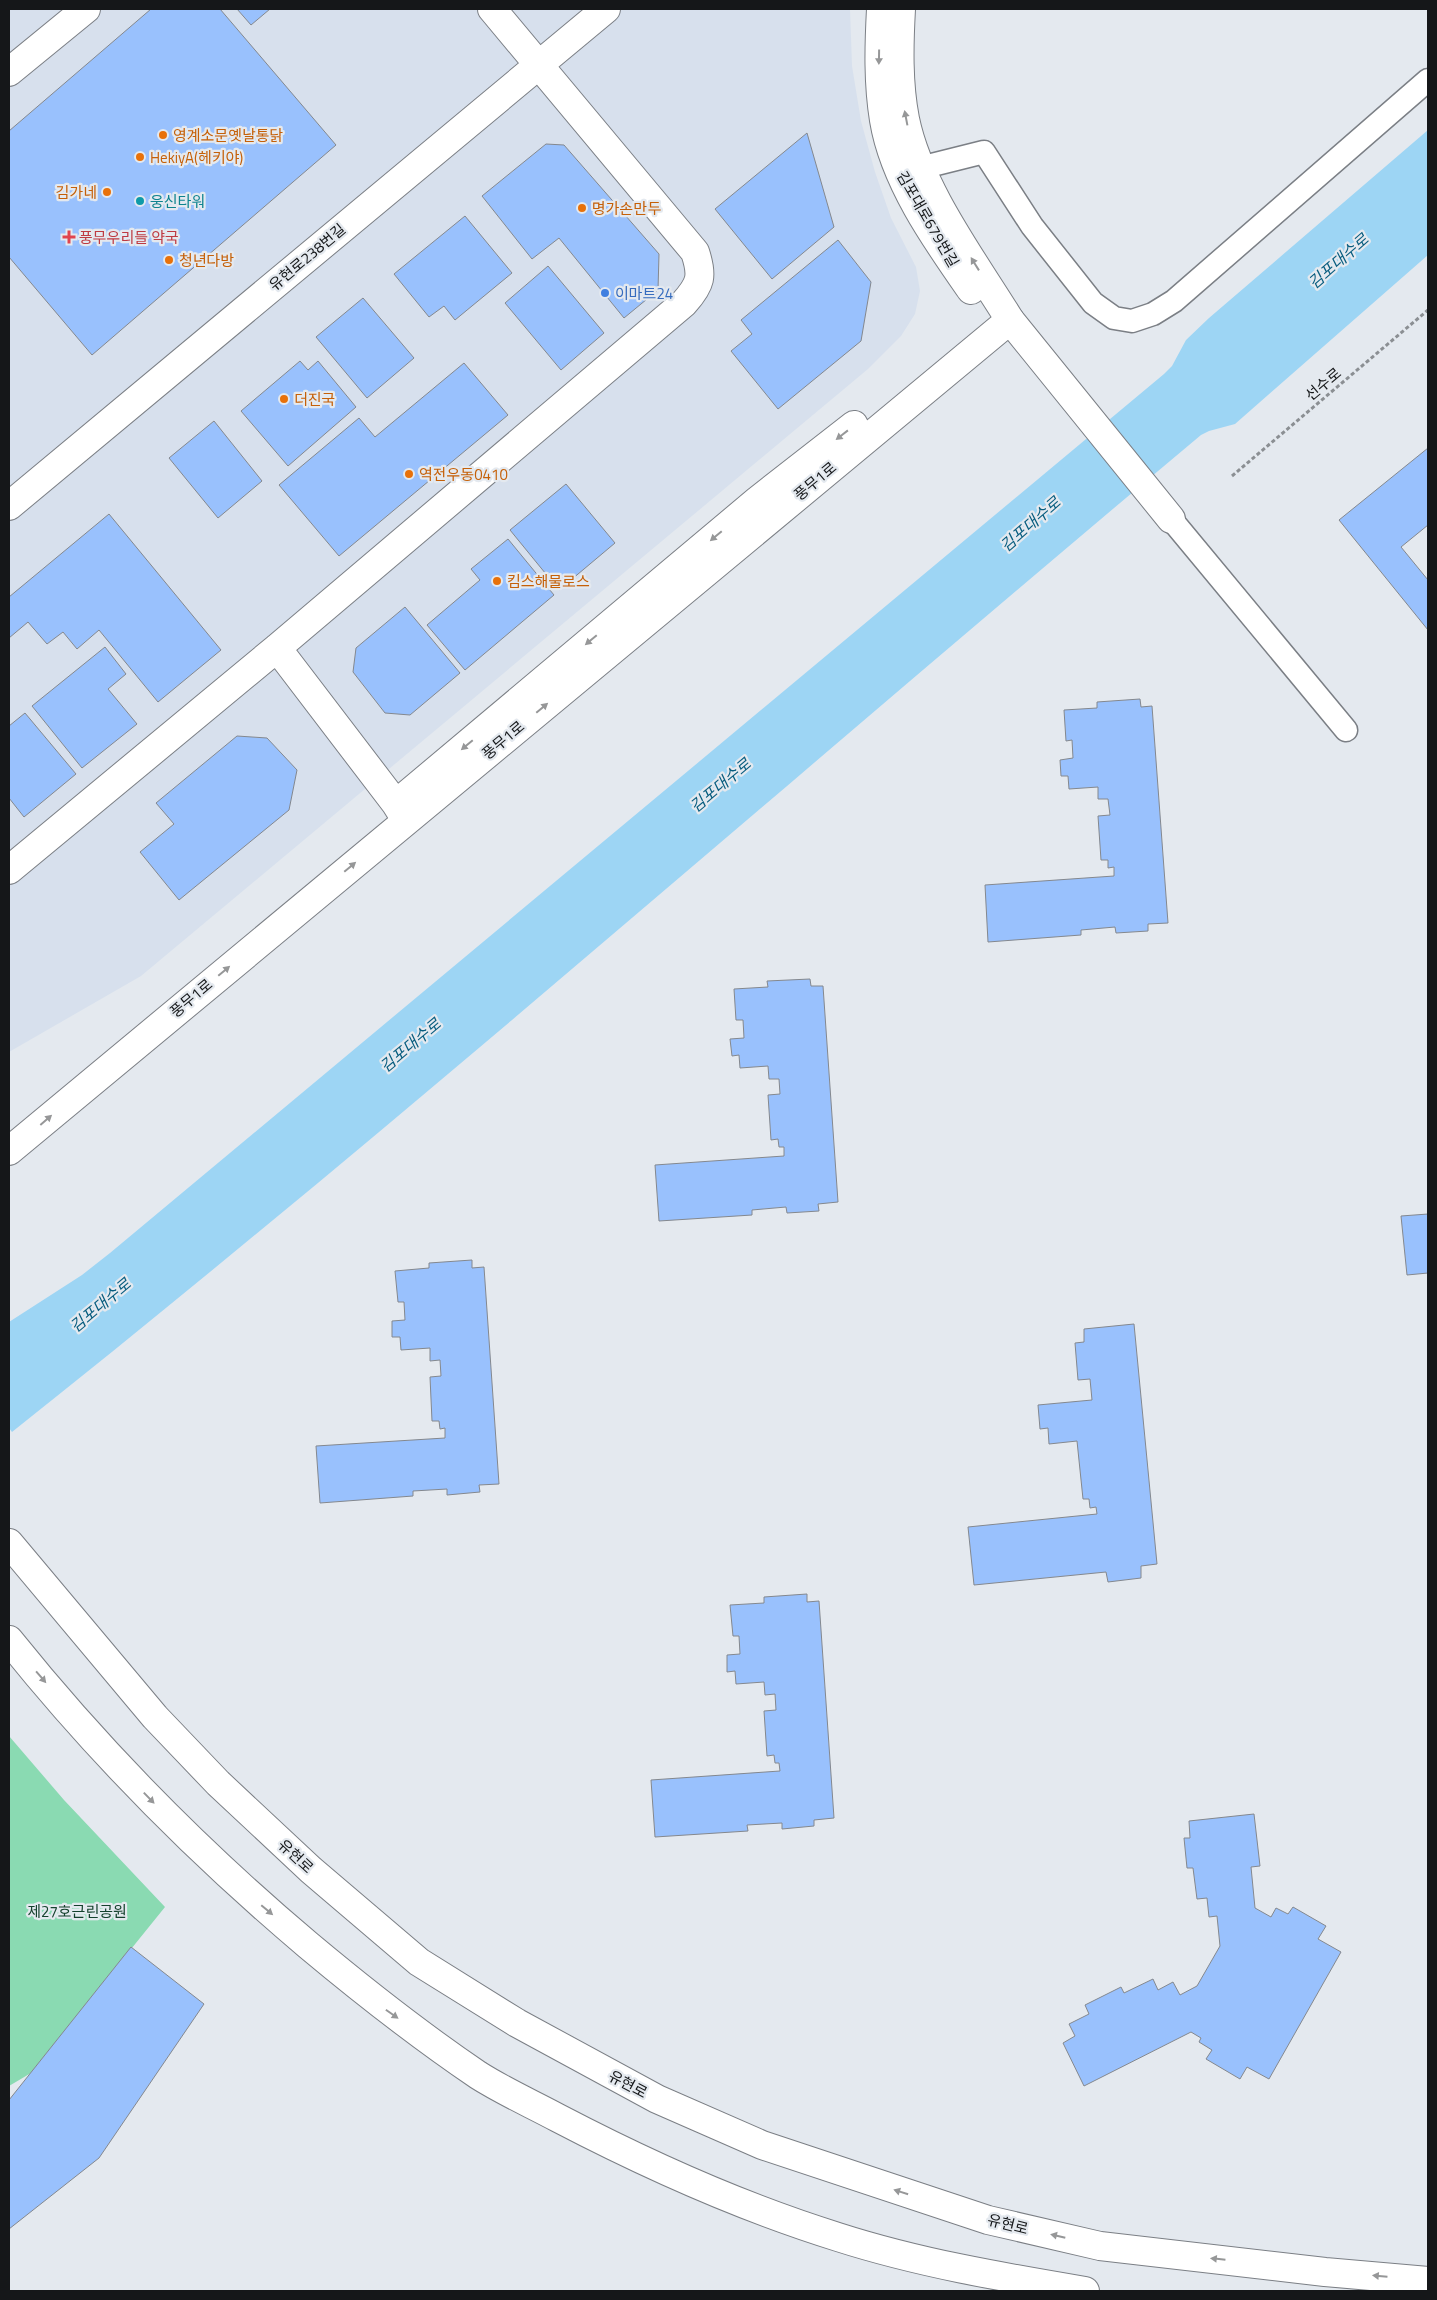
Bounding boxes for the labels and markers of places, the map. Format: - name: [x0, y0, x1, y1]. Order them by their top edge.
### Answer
- place label: 영계소문옛날통닭: [173, 124, 284, 147]
- marker: 영계소문옛날통닭: [157, 129, 169, 141]
- place label: HekiyA(헤키야): [150, 146, 243, 169]
- marker: HekiyA(헤키야): [134, 151, 146, 163]
- place label: 김가네: [56, 181, 97, 204]
- marker: 김가네: [101, 186, 113, 198]
- place label: 웅신타워: [150, 190, 205, 213]
- marker: 웅신타워: [134, 195, 146, 207]
- place label: 명가손만두: [592, 197, 661, 220]
- marker: 명가손만두: [576, 202, 588, 214]
- place label: 풍무우리들 약국: [79, 226, 179, 249]
- marker: 풍무우리들 약국: [63, 231, 75, 243]
- place label: 청년다방: [179, 249, 234, 272]
- marker: 청년다방: [163, 254, 175, 266]
- place label: 이마트24: [615, 282, 673, 305]
- marker: 이마트24: [599, 287, 611, 299]
- place label: 더진국: [294, 388, 335, 411]
- marker: 더진국: [278, 393, 290, 405]
- place label: 역전우동0410: [419, 463, 508, 486]
- marker: 역전우동0410: [403, 468, 415, 480]
- place label: 킴스해물로스: [507, 570, 590, 593]
- marker: 킴스해물로스: [491, 575, 503, 587]

